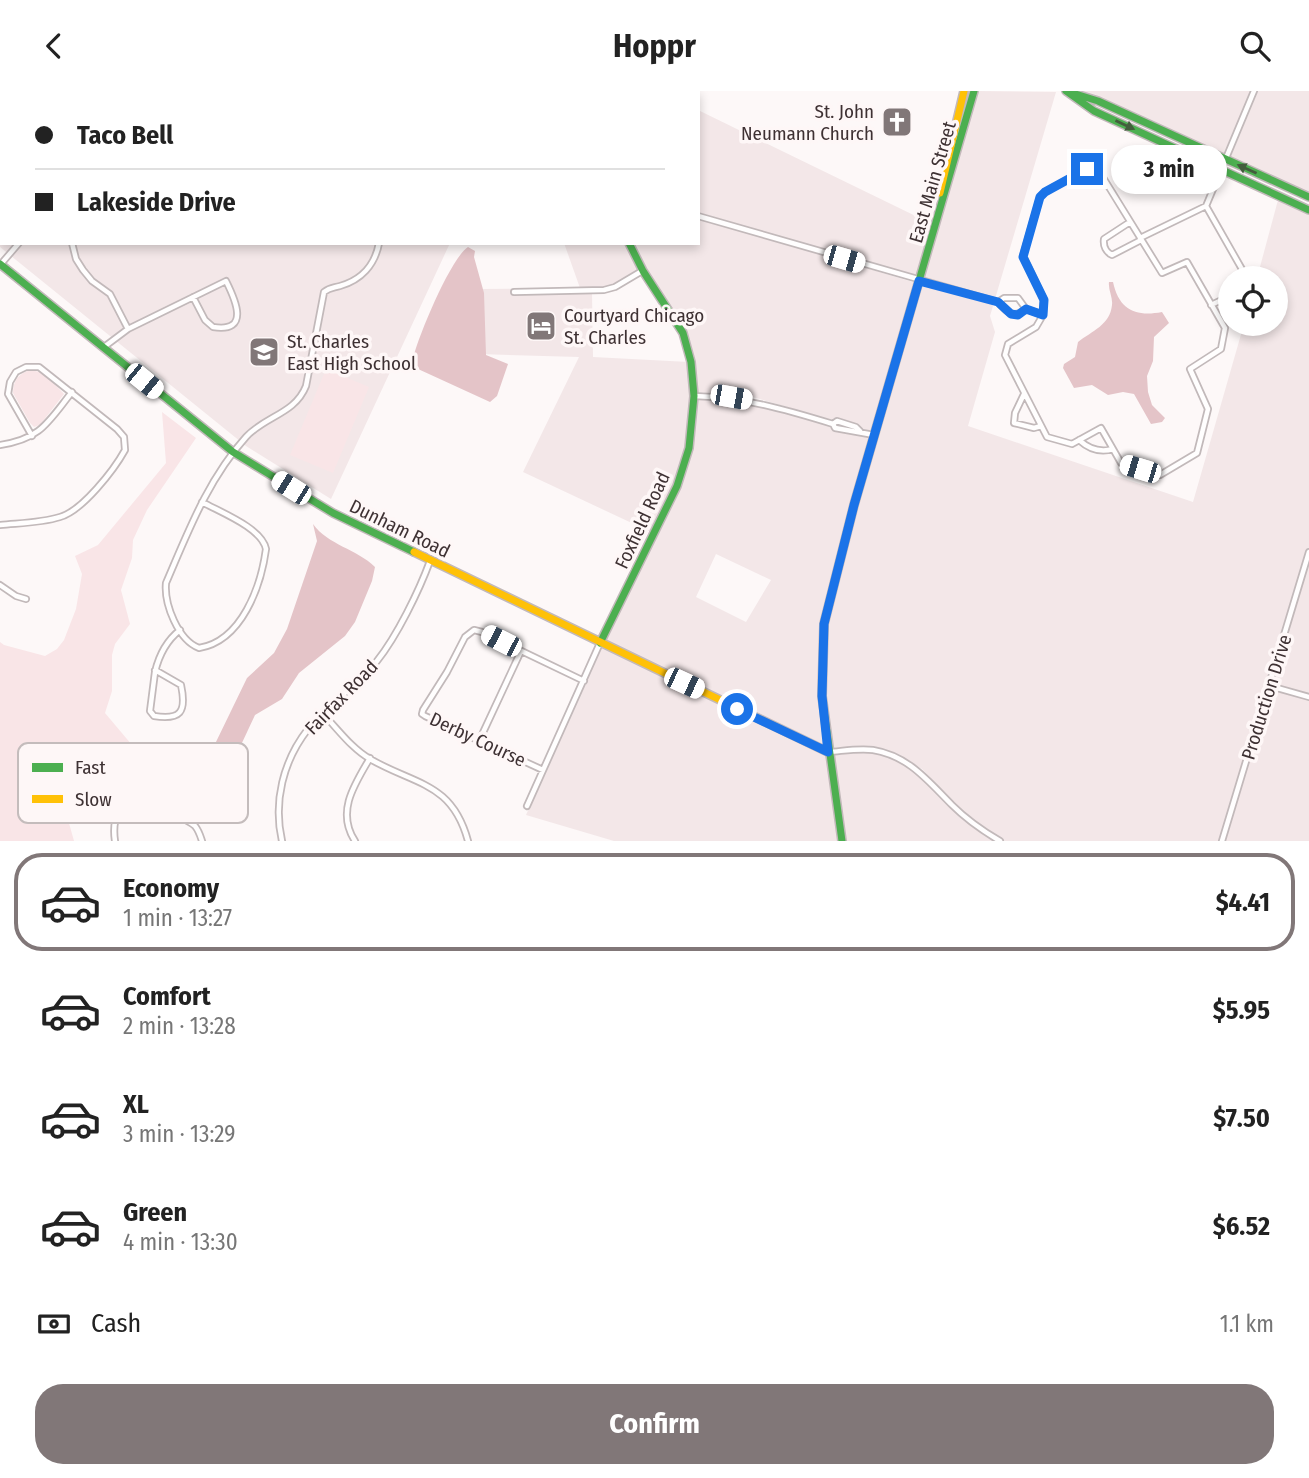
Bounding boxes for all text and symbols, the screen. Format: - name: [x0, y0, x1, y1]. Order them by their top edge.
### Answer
- icon: back: [35, 27, 73, 65]
- text: Hoppr: [613, 27, 696, 65]
- icon: search: [1236, 27, 1274, 65]
- place label: St. John Neumann Church: [741, 100, 874, 145]
- church icon: St. John Neumann Church: [880, 105, 914, 139]
- street label: East Main Street: [904, 118, 961, 246]
- text: Taco Bell: [77, 120, 173, 151]
- one-way arrow: [1114, 120, 1135, 131]
- callout: 3 min: [1112, 145, 1227, 193]
- route end: [1071, 153, 1103, 185]
- text: 3 min: [1143, 155, 1195, 183]
- one-way arrow: [1237, 163, 1257, 175]
- text: Lakeside Drive: [77, 187, 236, 218]
- car: [821, 243, 868, 275]
- map controls: [1218, 266, 1288, 336]
- button: locate: [1218, 266, 1288, 336]
- place label: Courtyard Chicago St. Charles: [564, 304, 704, 349]
- hotel icon: Courtyard Chicago St. Charles: [524, 309, 558, 343]
- place label: St. Charles East High School: [287, 330, 416, 375]
- school or university icon: St. Charles East High School: [247, 335, 281, 369]
- car: [122, 360, 167, 402]
- car: [709, 383, 754, 411]
- car: [1117, 453, 1164, 485]
- car: [268, 468, 315, 508]
- street label: Foxfield Road: [610, 468, 675, 572]
- street label: Dunham Road: [346, 494, 454, 563]
- car: [478, 622, 525, 660]
- street label: Production Drive: [1237, 632, 1296, 762]
- street label: Fairfax Road: [300, 655, 383, 739]
- car: [661, 665, 708, 701]
- route start: [721, 693, 753, 725]
- street label: Derby Course: [426, 707, 529, 772]
- legend: [18, 743, 248, 823]
- text: Fast: [75, 756, 106, 779]
- text: Slow: [75, 788, 112, 811]
- icon: car: [39, 871, 102, 934]
- text: Economy: [123, 873, 219, 904]
- text: $4.41: [1216, 887, 1270, 918]
- text: 1 min · 13:27: [123, 904, 232, 932]
- icon: car: [39, 979, 102, 1042]
- text: Comfort: [123, 981, 211, 1012]
- text: $5.95: [1213, 995, 1270, 1026]
- text: 2 min · 13:28: [123, 1012, 236, 1040]
- icon: car: [39, 1087, 102, 1150]
- text: XL: [123, 1089, 149, 1120]
- text: $7.50: [1213, 1103, 1270, 1134]
- text: 3 min · 13:29: [123, 1120, 235, 1148]
- icon: car: [39, 1195, 102, 1258]
- text: Green: [123, 1197, 187, 1228]
- text: $6.52: [1213, 1211, 1270, 1242]
- text: 4 min · 13:30: [123, 1228, 238, 1256]
- icon: cash: [35, 1305, 73, 1343]
- text: Cash: [91, 1308, 141, 1339]
- text: 1.1 km: [1220, 1310, 1274, 1338]
- button: Confirm: [35, 1384, 1274, 1464]

